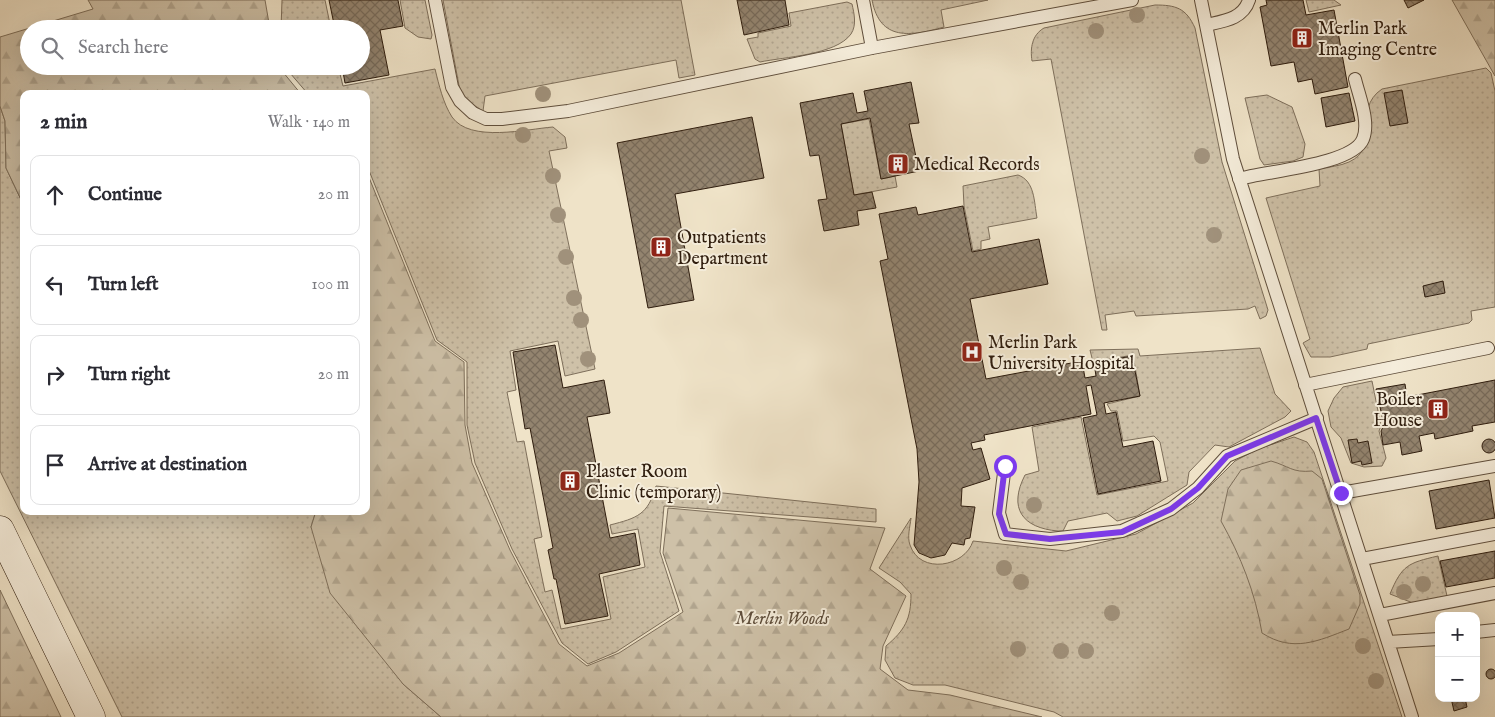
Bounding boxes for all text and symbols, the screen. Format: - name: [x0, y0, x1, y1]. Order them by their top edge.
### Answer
- place label: Merlin Park Imaging Centre: [1318, 18, 1437, 62]
- search box: [20, 20, 370, 75]
- building icon: Merlin Park Imaging Centre: [1290, 26, 1314, 50]
- icon: search: [38, 34, 66, 62]
- text: Search here: [78, 36, 169, 60]
- text: 2 min: [40, 109, 87, 136]
- text: Walk · 140 m: [268, 113, 350, 133]
- building icon: Medical Records: [886, 152, 910, 176]
- place label: Medical Records: [914, 154, 1040, 177]
- icon: ahead: [41, 181, 69, 209]
- text: Continue: [88, 183, 162, 207]
- text: 20 m: [318, 185, 349, 205]
- place label: Outpatients Department: [677, 227, 768, 271]
- building icon: Outpatients Department: [649, 235, 673, 259]
- icon: left: [41, 271, 69, 299]
- text: Turn left: [88, 273, 159, 297]
- text: 100 m: [312, 275, 349, 295]
- place label: Merlin Park University Hospital: [988, 332, 1135, 376]
- hospital icon: Merlin Park University Hospital: [960, 340, 984, 364]
- icon: right: [41, 361, 69, 389]
- text: Turn right: [88, 363, 170, 387]
- text: 20 m: [318, 365, 349, 385]
- place label: Boiler House: [1373, 389, 1422, 433]
- building icon: Boiler House: [1426, 397, 1450, 421]
- icon: arrive: [41, 451, 69, 479]
- text: Arrive at destination: [88, 453, 247, 477]
- route start: [994, 455, 1017, 478]
- place label: Plaster Room Clinic (temporary): [586, 461, 721, 505]
- building icon: Plaster Room Clinic (temporary): [558, 469, 582, 493]
- route end: [1330, 482, 1353, 505]
- park label: Merlin Woods: [735, 608, 830, 631]
- map controls: [1435, 612, 1480, 702]
- button: +: [1435, 612, 1480, 657]
- button: −: [1435, 657, 1480, 702]

